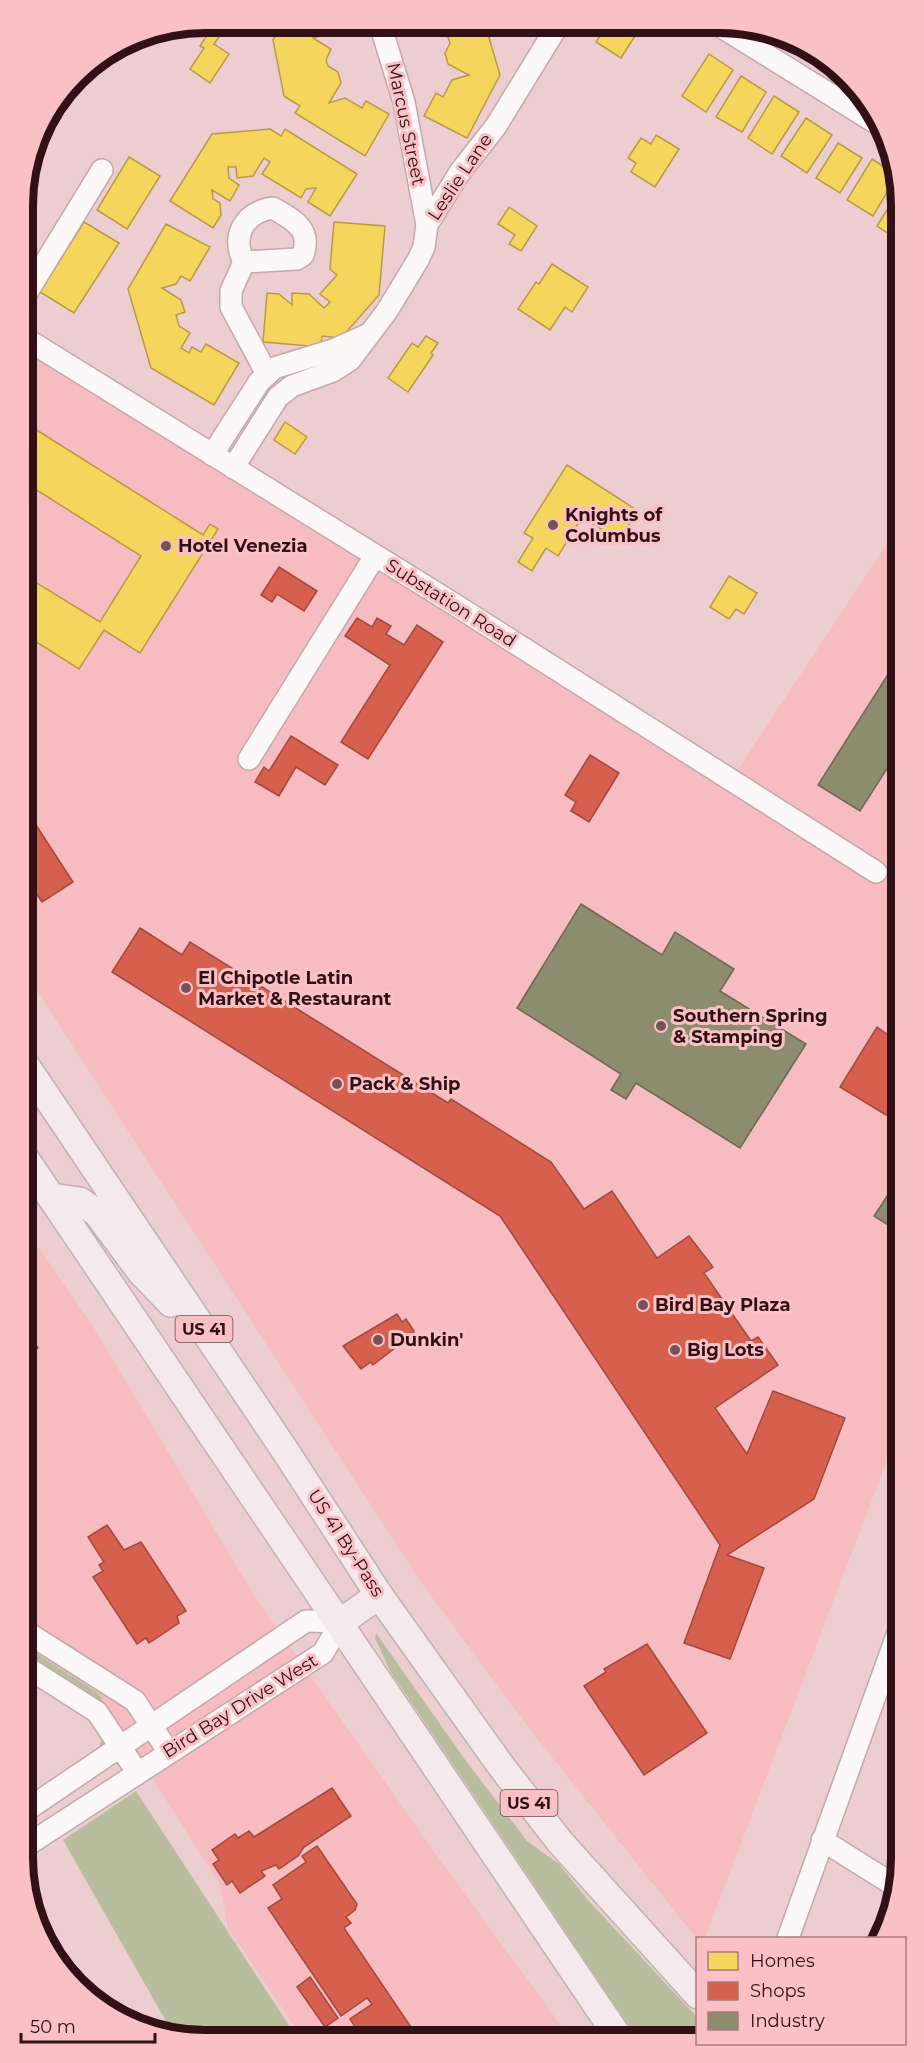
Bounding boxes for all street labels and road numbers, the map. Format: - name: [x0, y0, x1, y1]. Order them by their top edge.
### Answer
- street label: Marcus Street: [382, 61, 430, 187]
- street label: Leslie Lane: [423, 129, 497, 224]
- street label: Substation Road: [382, 554, 520, 652]
- road number: US 41: [176, 1316, 232, 1342]
- street label: US 41 By-Pass: [303, 1485, 389, 1601]
- street label: Bird Bay Drive West: [158, 1649, 322, 1763]
- road number: US 41: [500, 1790, 558, 1816]

